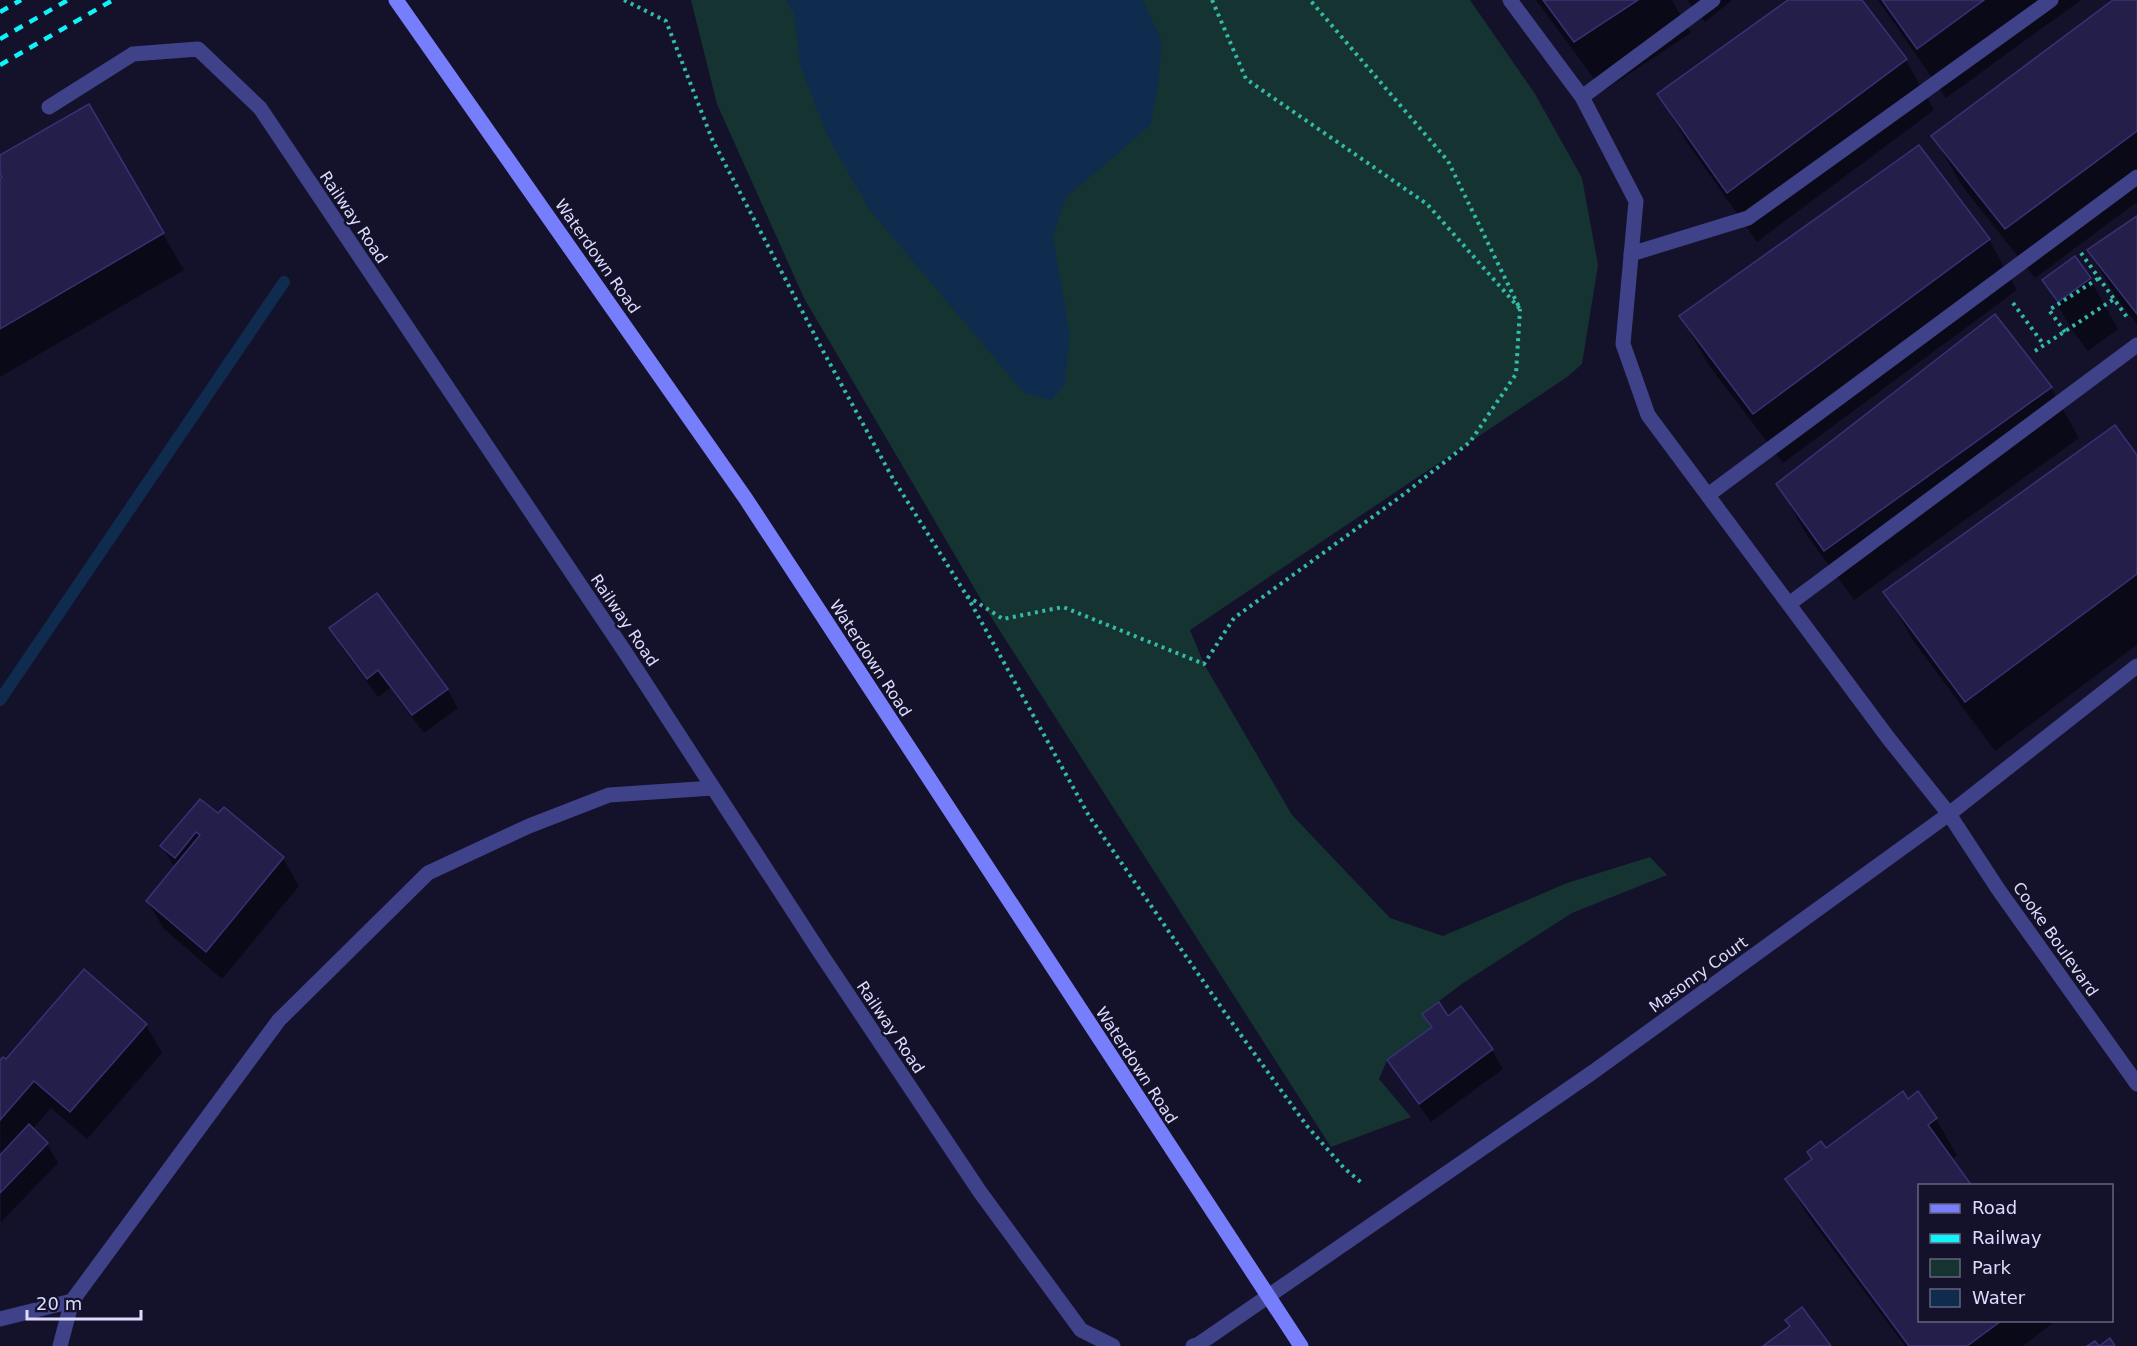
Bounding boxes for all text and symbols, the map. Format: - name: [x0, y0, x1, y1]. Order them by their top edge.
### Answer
- street label: Railway Road: [316, 168, 391, 267]
- street label: Waterdown Road: [551, 195, 644, 317]
- street label: Railway Road: [587, 571, 662, 670]
- street label: Waterdown Road: [826, 596, 915, 720]
- street label: Cooke Boulevard: [2009, 878, 2102, 1000]
- street label: Masonry Court: [1645, 932, 1751, 1016]
- street label: Railway Road: [853, 978, 928, 1077]
- street label: Waterdown Road: [1092, 1003, 1181, 1127]
- legend: [1918, 1184, 2113, 1322]
- text: Road: [1972, 1197, 2017, 1218]
- text: Railway: [1972, 1227, 2042, 1248]
- text: Park: [1972, 1257, 2011, 1278]
- scale bar: [27, 1283, 141, 1321]
- text: Water: [1972, 1287, 2026, 1308]
- text: 20 m: [36, 1293, 82, 1314]

